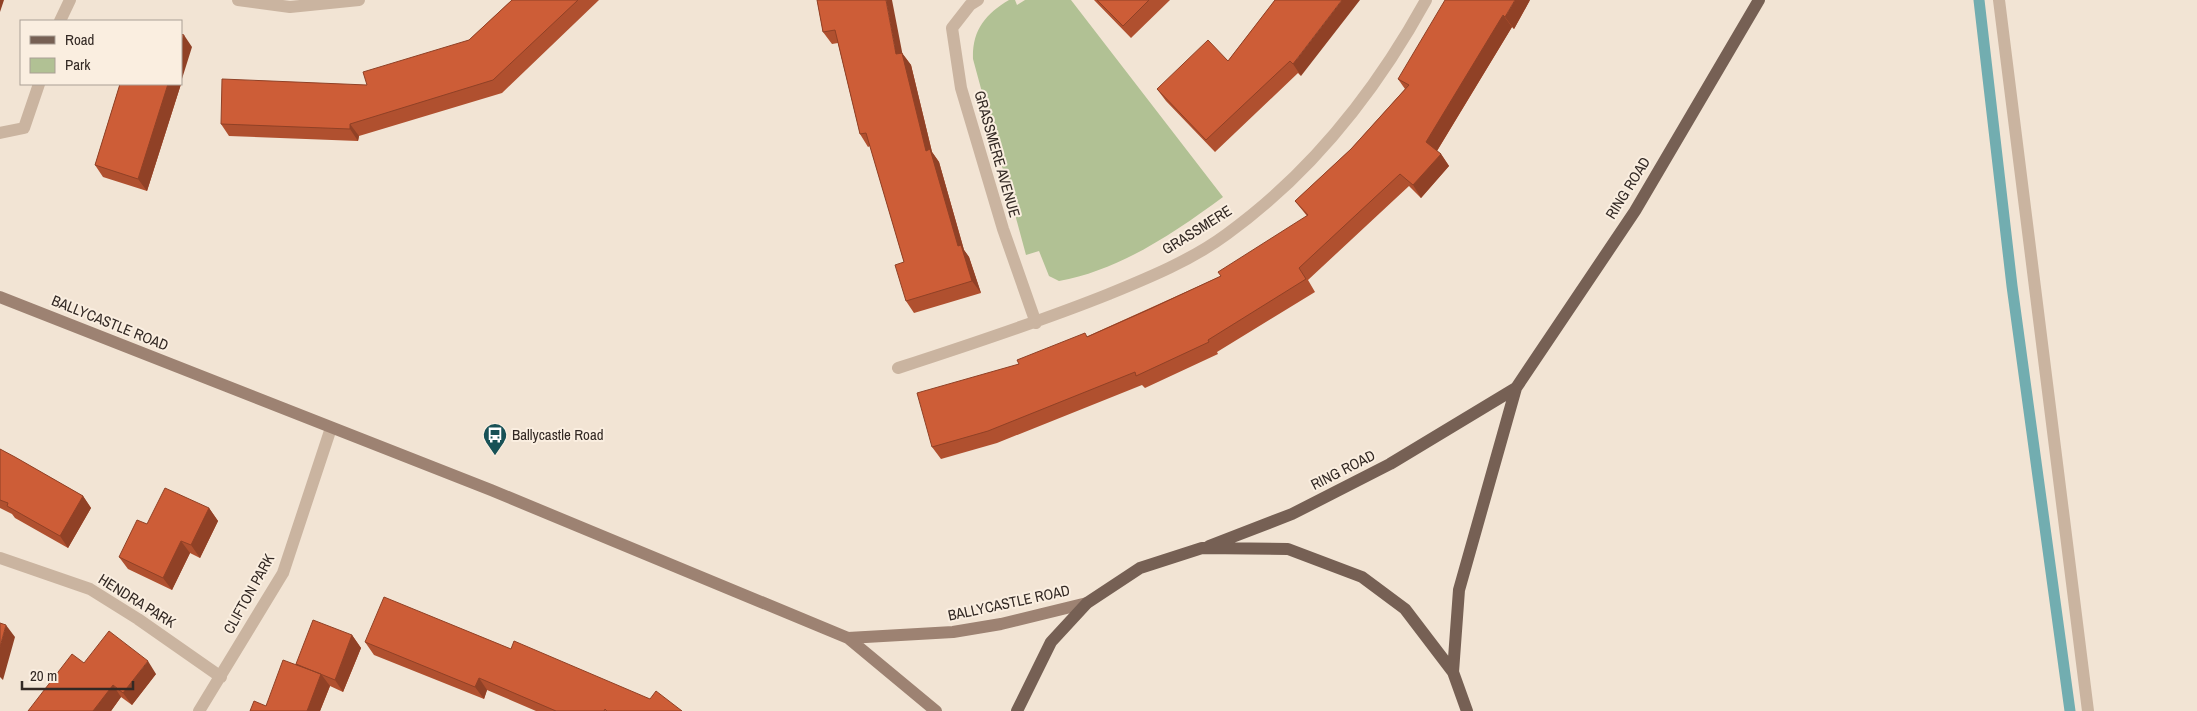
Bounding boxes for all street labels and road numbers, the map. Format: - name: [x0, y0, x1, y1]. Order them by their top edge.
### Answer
- street label: GRASSMERE AVENUE: [969, 88, 1026, 220]
- street label: RING ROAD: [1600, 153, 1655, 223]
- street label: GRASSMERE: [1158, 200, 1236, 259]
- street label: BALLYCASTLE ROAD: [49, 290, 172, 356]
- street label: RING ROAD: [1307, 444, 1379, 495]
- street label: CLIFTON PARK: [218, 549, 280, 638]
- street label: HENDRA PARK: [95, 569, 181, 633]
- street label: BALLYCASTLE ROAD: [946, 579, 1072, 626]

